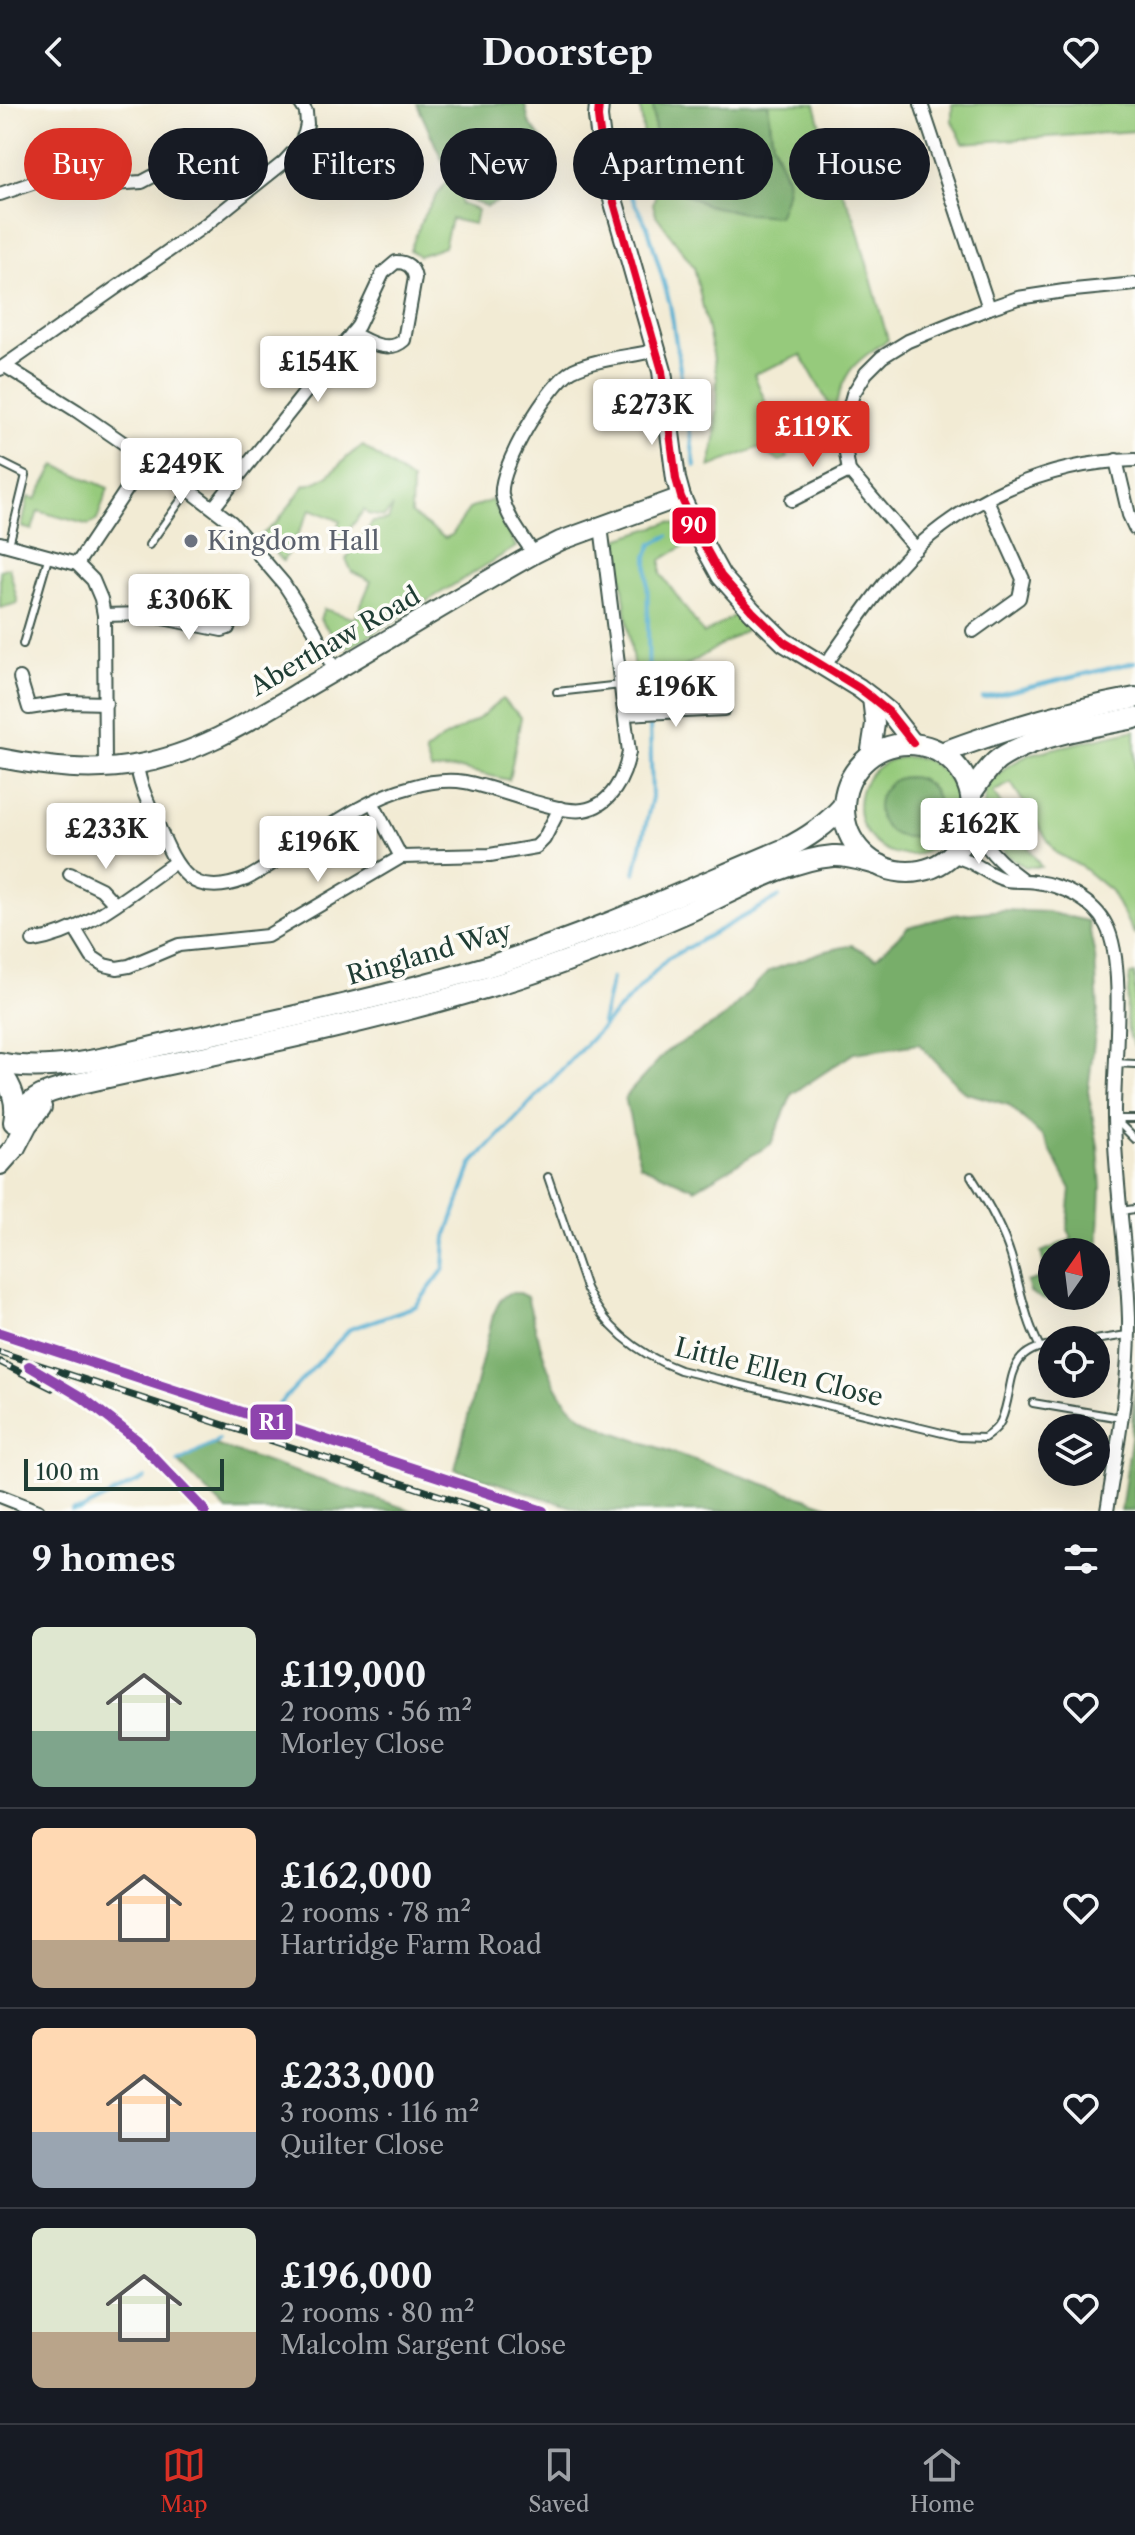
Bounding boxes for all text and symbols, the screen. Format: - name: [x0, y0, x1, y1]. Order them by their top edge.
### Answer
- icon: back: [32, 30, 76, 74]
- text: Doorstep: [482, 30, 653, 74]
- icon: heart: [1059, 30, 1103, 74]
- chip: Buy: [24, 128, 132, 200]
- chip: Rent: [148, 128, 268, 200]
- chip: Filters: [284, 128, 424, 200]
- chip: New: [440, 128, 557, 200]
- chip: Apartment: [573, 128, 773, 200]
- chip: House: [789, 128, 930, 200]
- pin: £154K: [262, 336, 374, 404]
- text: £154K: [278, 346, 358, 378]
- pin: £273K: [596, 379, 708, 447]
- text: £273K: [611, 389, 693, 421]
- pin: £119K: [757, 401, 869, 469]
- text: £119K: [774, 411, 852, 443]
- pin: £249K: [125, 438, 237, 506]
- text: £249K: [139, 448, 223, 480]
- line badge: 90: [671, 506, 717, 545]
- text: 90: [680, 512, 708, 539]
- place label: Kingdom Hall: [207, 525, 379, 557]
- marker: Kingdom Hall: [182, 532, 200, 550]
- pin: £306K: [133, 574, 245, 642]
- street label: Aberthaw Road: [243, 579, 426, 703]
- text: £306K: [146, 584, 232, 616]
- pin: £196K: [620, 661, 732, 729]
- text: £196K: [635, 671, 717, 703]
- pin: £162K: [923, 798, 1035, 866]
- pin: £233K: [50, 803, 162, 871]
- text: £162K: [939, 808, 1019, 840]
- text: £233K: [65, 813, 148, 845]
- pin: £196K: [262, 816, 374, 884]
- text: £196K: [277, 826, 359, 858]
- street label: Ringland Way: [343, 914, 516, 992]
- north arrow: [1038, 1238, 1110, 1310]
- map controls: [1038, 1238, 1110, 1486]
- button: locate: [1038, 1326, 1110, 1398]
- street label: Little Ellen Close: [672, 1331, 886, 1413]
- line badge: R1: [249, 1403, 294, 1441]
- text: R1: [258, 1409, 286, 1436]
- button: layers: [1038, 1414, 1110, 1486]
- scale bar: [24, 1455, 224, 1491]
- text: 100 m: [36, 1459, 99, 1486]
- icon: filters: [1059, 1537, 1103, 1581]
- text: 9 homes: [32, 1538, 176, 1580]
- text: £119,000: [280, 1654, 426, 1696]
- icon: home: [96, 1659, 192, 1755]
- icon: heart: [1059, 1685, 1103, 1729]
- text: 2 rooms · 56 m²: [280, 1696, 472, 1728]
- text: Morley Close: [280, 1728, 444, 1760]
- text: £162,000: [280, 1855, 432, 1897]
- icon: home: [96, 1860, 192, 1956]
- icon: heart: [1059, 1886, 1103, 1930]
- text: 2 rooms · 78 m²: [280, 1897, 471, 1929]
- text: Hartridge Farm Road: [280, 1929, 542, 1961]
- text: £233,000: [280, 2055, 435, 2097]
- icon: home: [96, 2060, 192, 2156]
- icon: heart: [1059, 2086, 1103, 2130]
- text: 3 rooms · 116 m²: [280, 2097, 479, 2129]
- text: Quilter Close: [280, 2129, 444, 2161]
- text: £196,000: [280, 2255, 433, 2297]
- icon: home: [96, 2260, 192, 2356]
- icon: heart: [1059, 2286, 1103, 2330]
- text: 2 rooms · 80 m²: [280, 2297, 475, 2329]
- text: Malcolm Sargent Close: [280, 2329, 566, 2361]
- tab: Map: [160, 2443, 208, 2518]
- tab: Saved: [528, 2443, 589, 2518]
- tab: Home: [910, 2443, 975, 2518]

